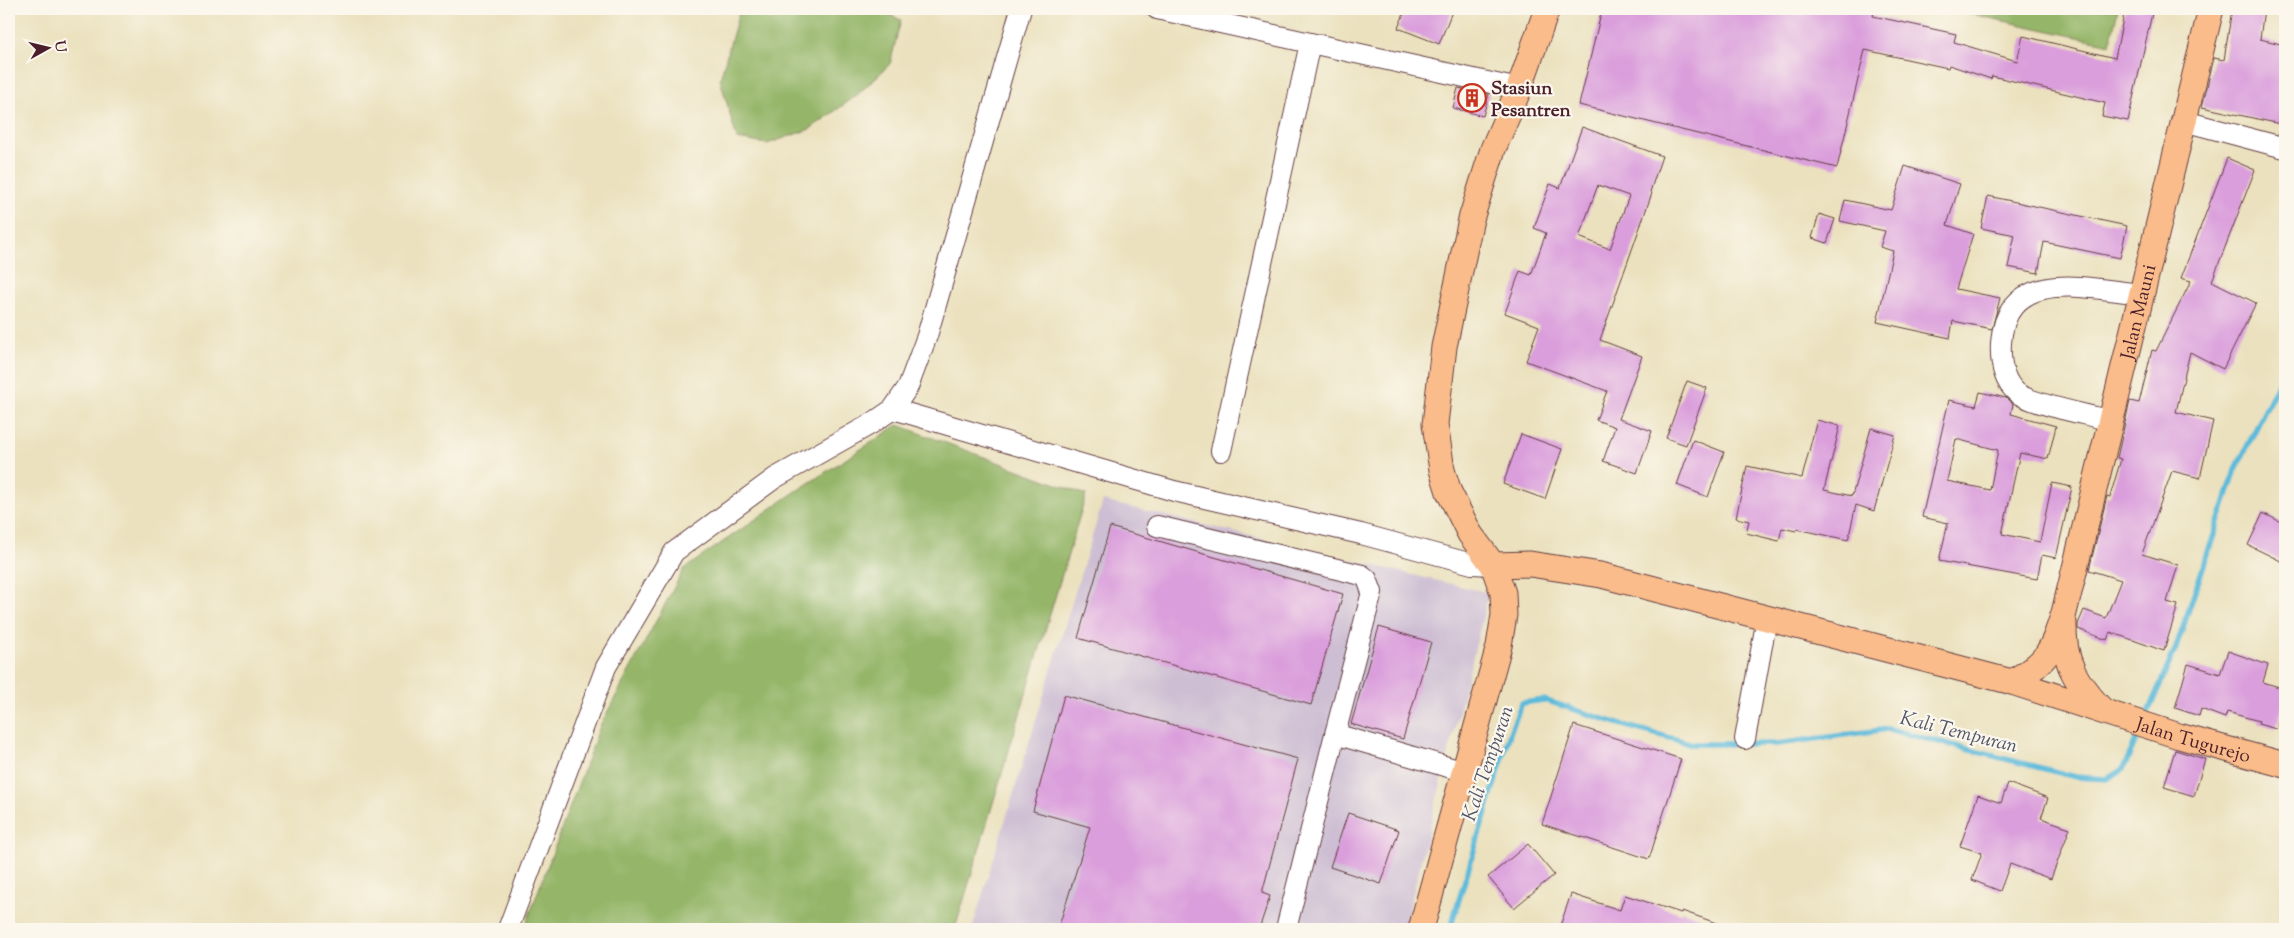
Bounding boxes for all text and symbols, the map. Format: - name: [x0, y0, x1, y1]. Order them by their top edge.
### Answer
- north arrow: [22, 22, 72, 72]
- text: U: [48, 39, 70, 54]
- place label: Stasiun Pesantren: [1491, 76, 1571, 125]
- building icon: Stasiun Pesantren: [1457, 83, 1487, 113]
- street label: Jalan Mauni: [2115, 262, 2164, 364]
- water label: Kali Tempuran: [1456, 702, 1523, 825]
- water label: Kali Tempuran: [1896, 705, 2021, 762]
- street label: Jalan Tugurejo: [2131, 712, 2253, 771]

